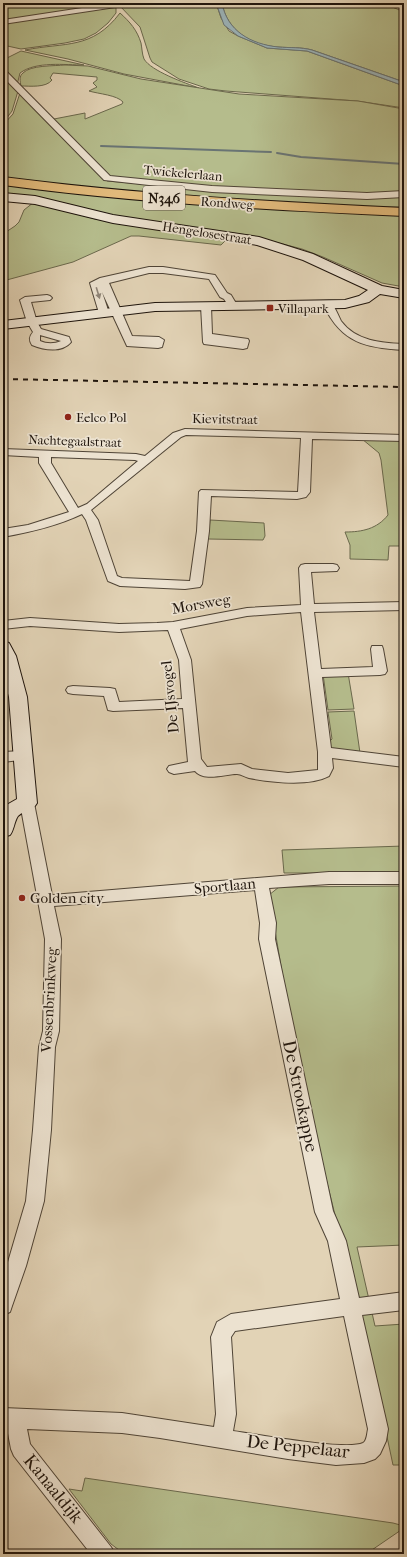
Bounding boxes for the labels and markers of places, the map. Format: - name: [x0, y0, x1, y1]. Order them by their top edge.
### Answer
- place label: Villapark: [277, 301, 329, 316]
- marker: Villapark: [265, 303, 275, 313]
- place label: Eelco Pol: [76, 410, 127, 425]
- marker: Eelco Pol: [63, 412, 73, 422]
- place label: Golden city: [30, 889, 105, 907]
- marker: Golden city: [17, 893, 27, 903]

